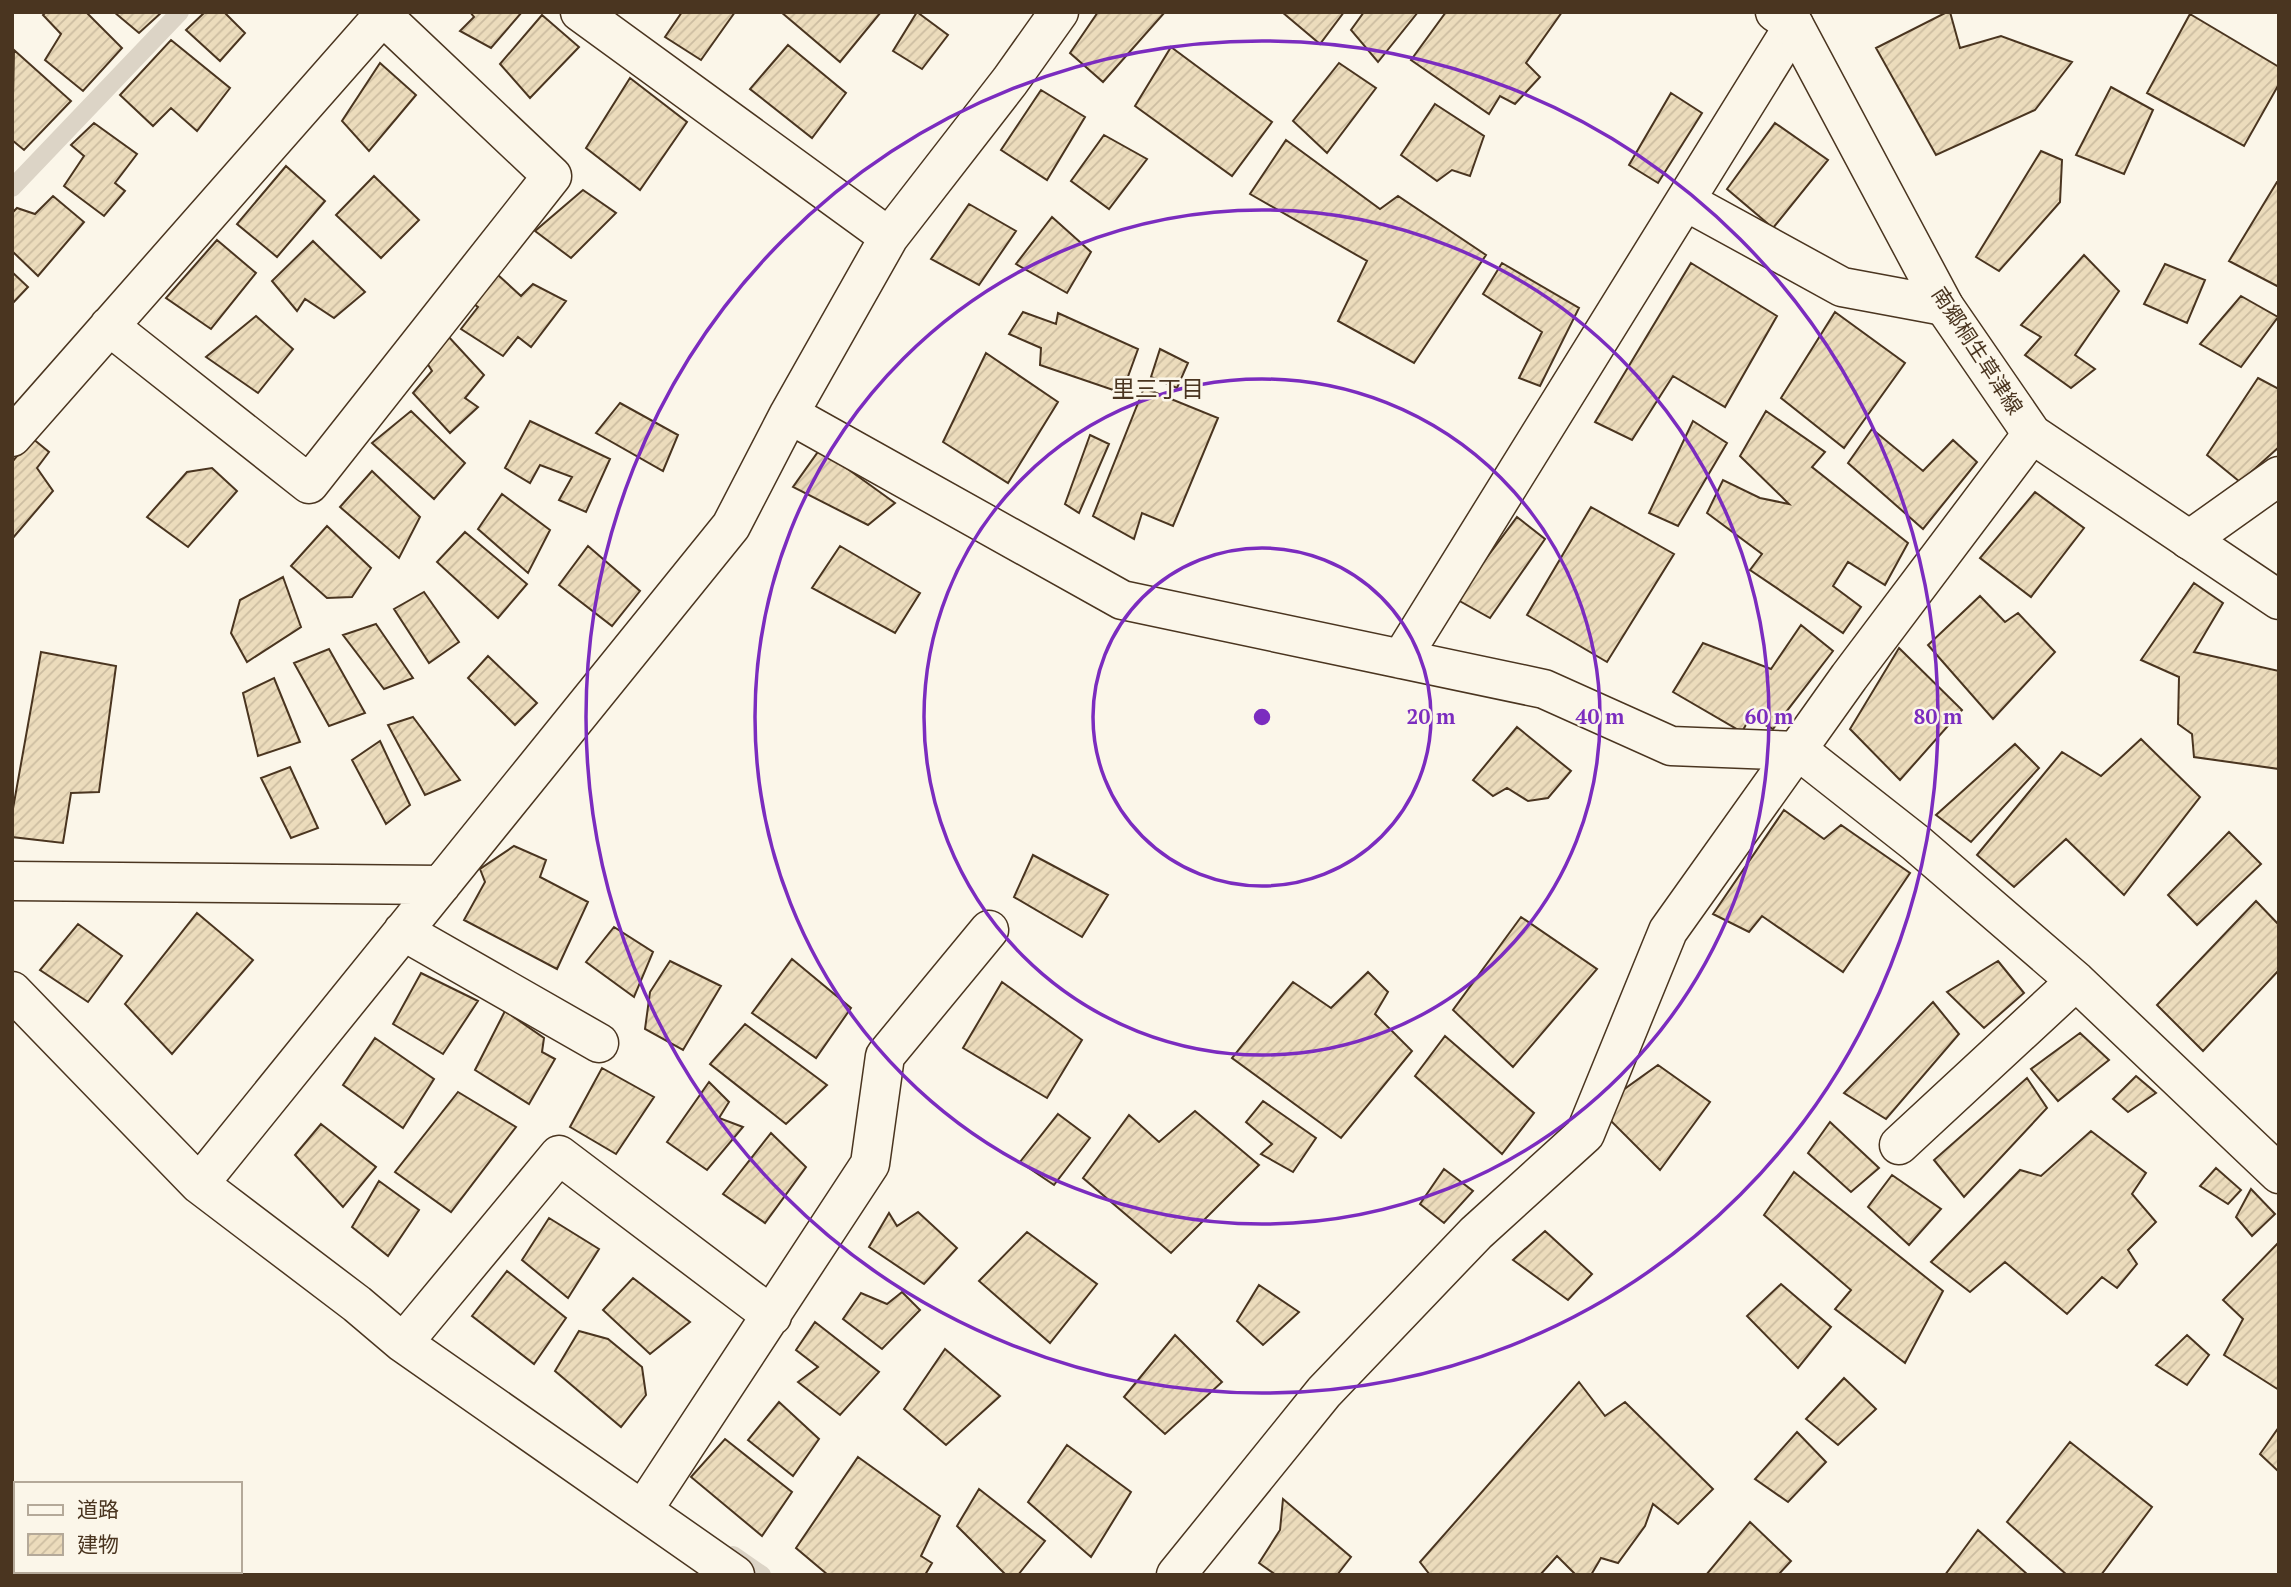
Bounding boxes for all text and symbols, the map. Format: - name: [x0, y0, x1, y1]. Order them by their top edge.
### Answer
- street label: 南郷桐生草津線: [1926, 281, 2030, 420]
- district label: 里三丁目: [1112, 373, 1204, 404]
- text: 20 m: [1407, 702, 1456, 730]
- text: 40 m: [1576, 702, 1625, 730]
- text: 60 m: [1745, 702, 1794, 730]
- text: 80 m: [1914, 702, 1963, 730]
- centre of rings: [1250, 705, 1274, 729]
- legend: [14, 1482, 242, 1573]
- text: 道路: [77, 1495, 119, 1523]
- text: 建物: [77, 1530, 119, 1558]

